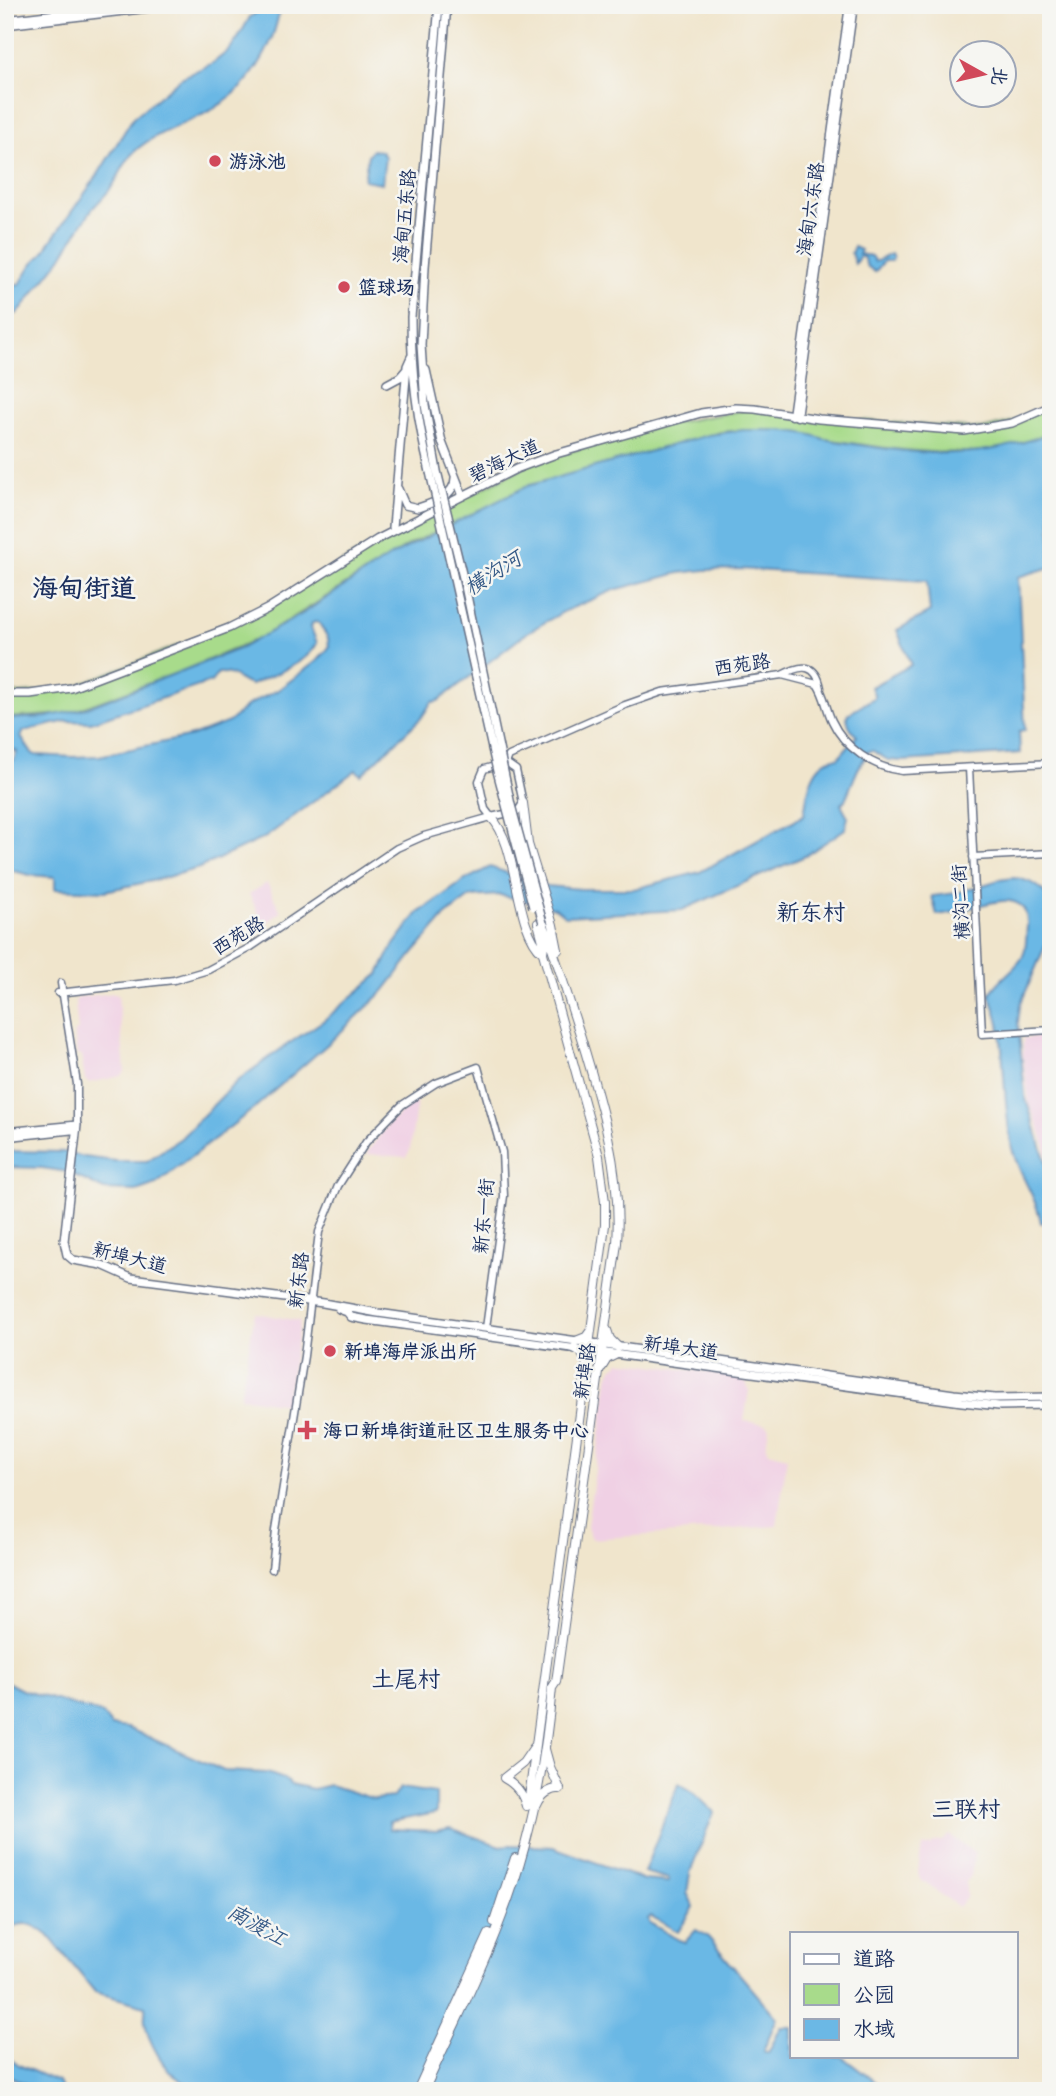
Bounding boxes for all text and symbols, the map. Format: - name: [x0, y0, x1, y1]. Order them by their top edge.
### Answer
- north arrow: [948, 38, 1018, 108]
- text: 北: [987, 65, 1014, 88]
- place label: 游泳池: [229, 148, 286, 173]
- marker: 游泳池: [207, 153, 223, 169]
- street label: 海甸六东路: [791, 160, 828, 258]
- street label: 海甸五东路: [387, 168, 420, 264]
- place label: 篮球场: [358, 274, 415, 299]
- marker: 篮球场: [336, 279, 352, 295]
- street label: 碧海大道: [464, 432, 544, 487]
- water label: 横沟河: [458, 542, 529, 600]
- district label: 海甸街道: [32, 570, 136, 604]
- street label: 西苑路: [712, 647, 772, 680]
- street label: 横沟二街: [945, 863, 974, 941]
- district label: 新东村: [777, 896, 846, 926]
- street label: 西苑路: [207, 909, 269, 960]
- street label: 新东一街: [467, 1177, 498, 1255]
- street label: 新埠大道: [90, 1235, 170, 1278]
- street label: 新东路: [282, 1250, 313, 1310]
- street label: 新埠大道: [642, 1329, 720, 1364]
- place label: 新埠海岸派出所: [344, 1338, 477, 1363]
- street label: 新埠路: [567, 1341, 600, 1401]
- marker: 新埠海岸派出所: [322, 1343, 338, 1359]
- place label: 海口新埠街道社区卫生服务中心: [323, 1417, 589, 1442]
- marker: 海口新埠街道社区卫生服务中心: [297, 1420, 317, 1440]
- district label: 土尾村: [372, 1663, 441, 1693]
- district label: 三联村: [932, 1793, 1001, 1823]
- water label: 南渡江: [224, 1897, 293, 1951]
- legend: [790, 1932, 1018, 2058]
- text: 道路: [853, 1944, 895, 1971]
- text: 公园: [853, 1980, 895, 2007]
- text: 水域: [853, 2014, 895, 2041]

